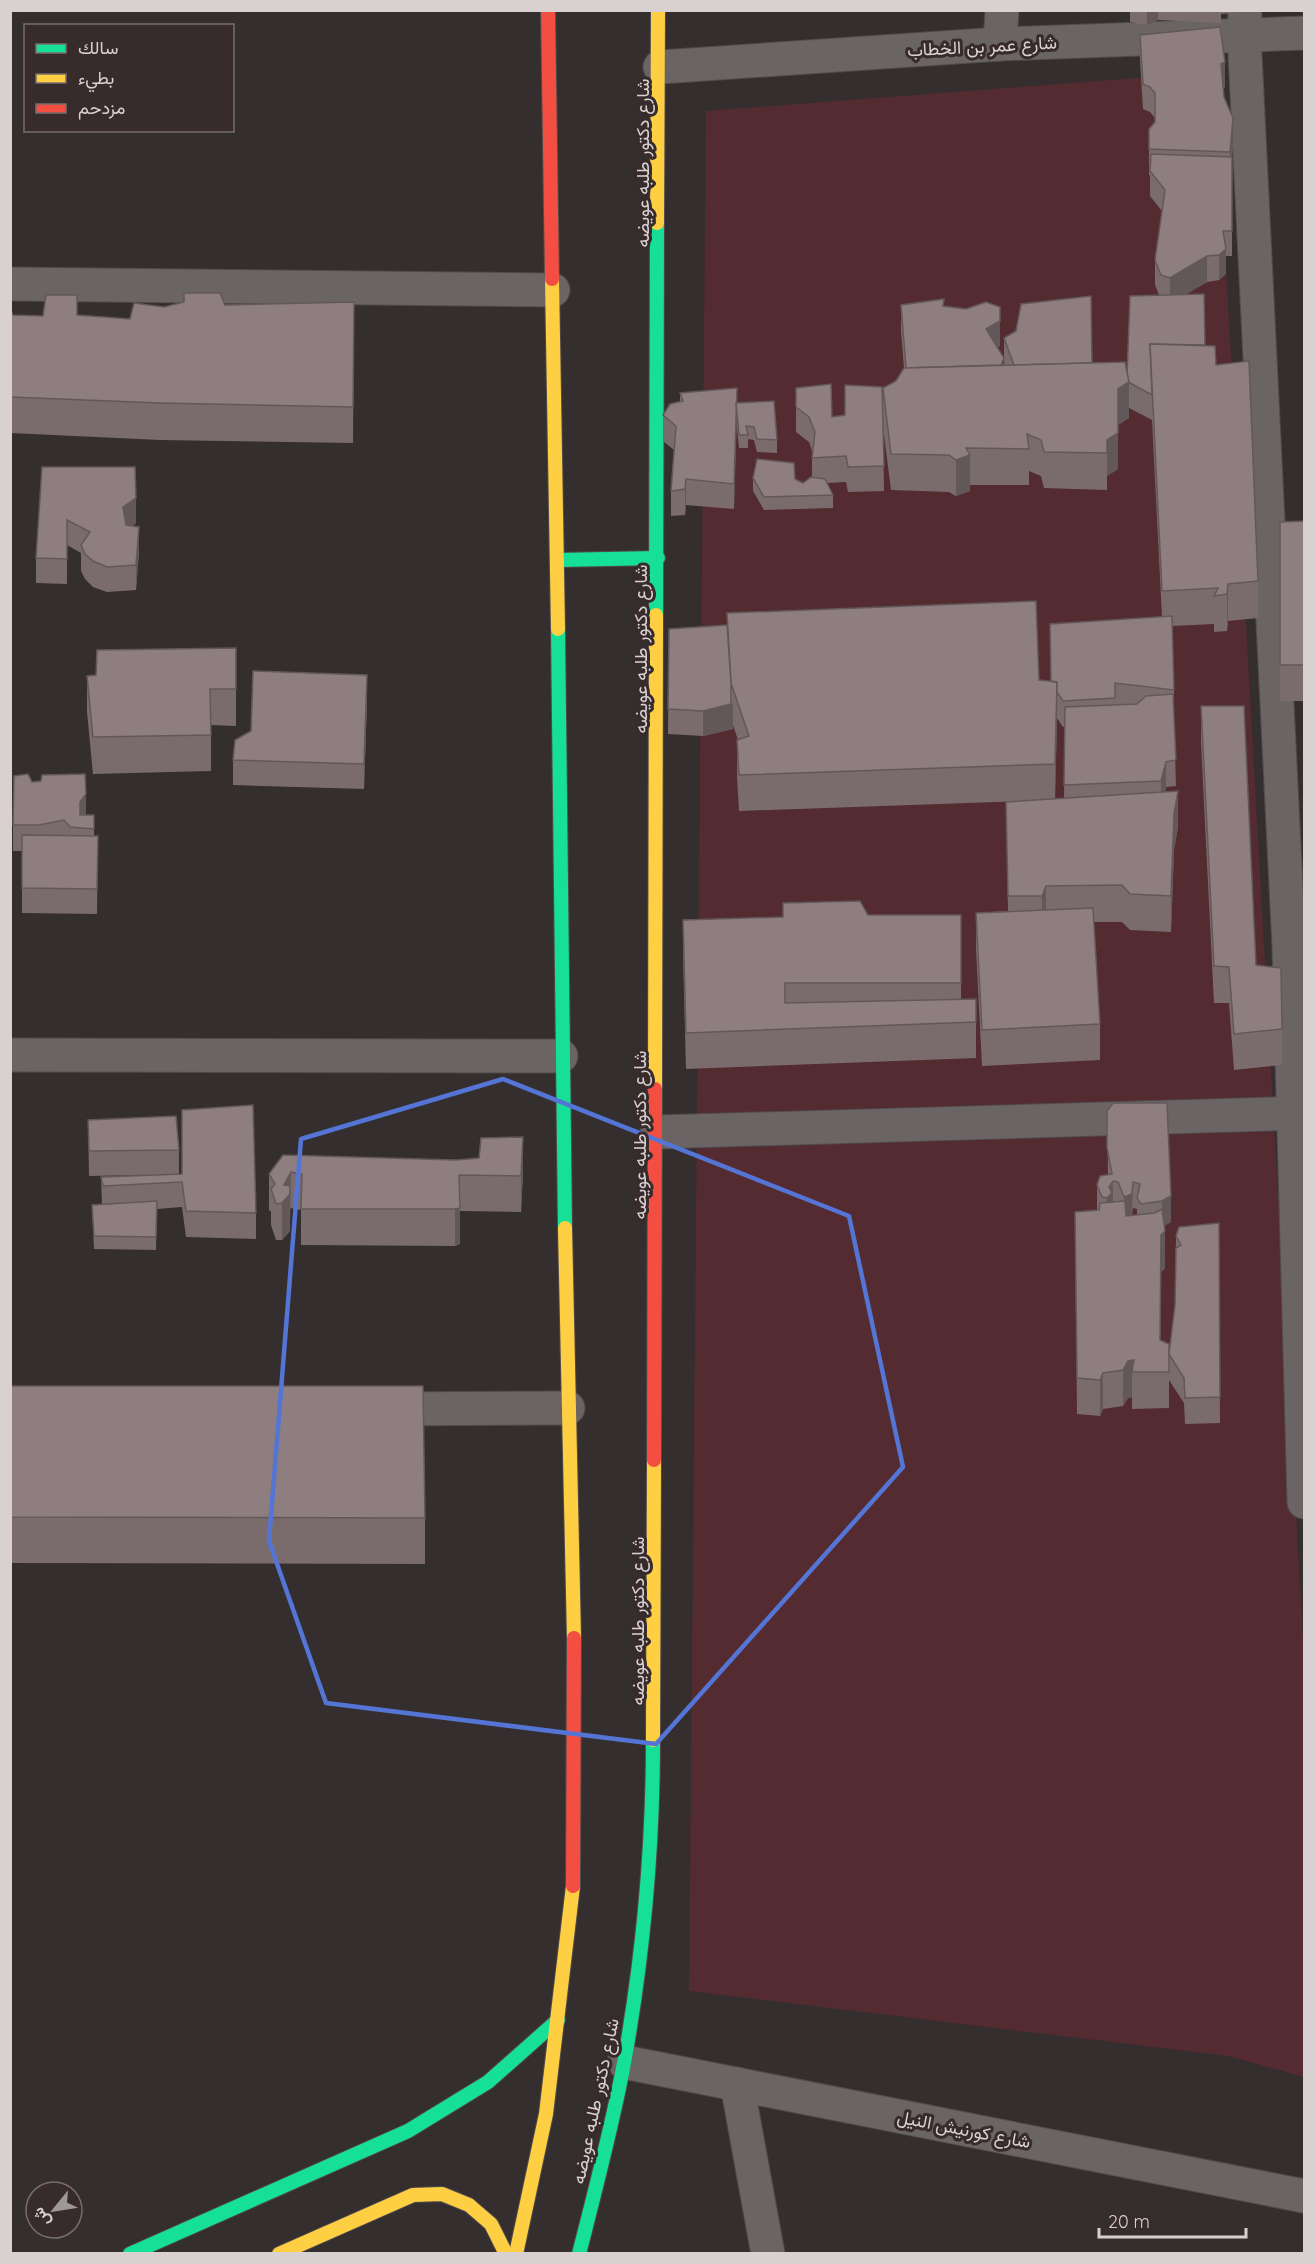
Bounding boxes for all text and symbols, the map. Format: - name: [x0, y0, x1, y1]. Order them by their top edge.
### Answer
- legend: [24, 24, 234, 132]
- street label: شارع عمر بن الخطاب: [906, 31, 1058, 62]
- text: سالك: [78, 36, 118, 59]
- text: بطيء: [78, 66, 114, 93]
- street label: شارع دكتور طلبه عويضه: [631, 79, 655, 247]
- text: مزدحم: [78, 96, 125, 120]
- street label: شارع دكتور طلبه عويضه: [629, 565, 653, 733]
- street label: شارع دكتور طلبه عويضه: [628, 1051, 652, 1219]
- street label: شارع دكتور طلبه عويضه: [626, 1537, 650, 1705]
- street label: شارع دكتور طلبه عويضه: [566, 2016, 625, 2186]
- street label: شارع كورنيش النيل: [895, 2105, 1033, 2154]
- north arrow: [24, 2180, 84, 2240]
- scale bar: [1099, 2201, 1246, 2239]
- text: ش: [28, 2204, 54, 2231]
- text: 20 m: [1108, 2210, 1150, 2233]

